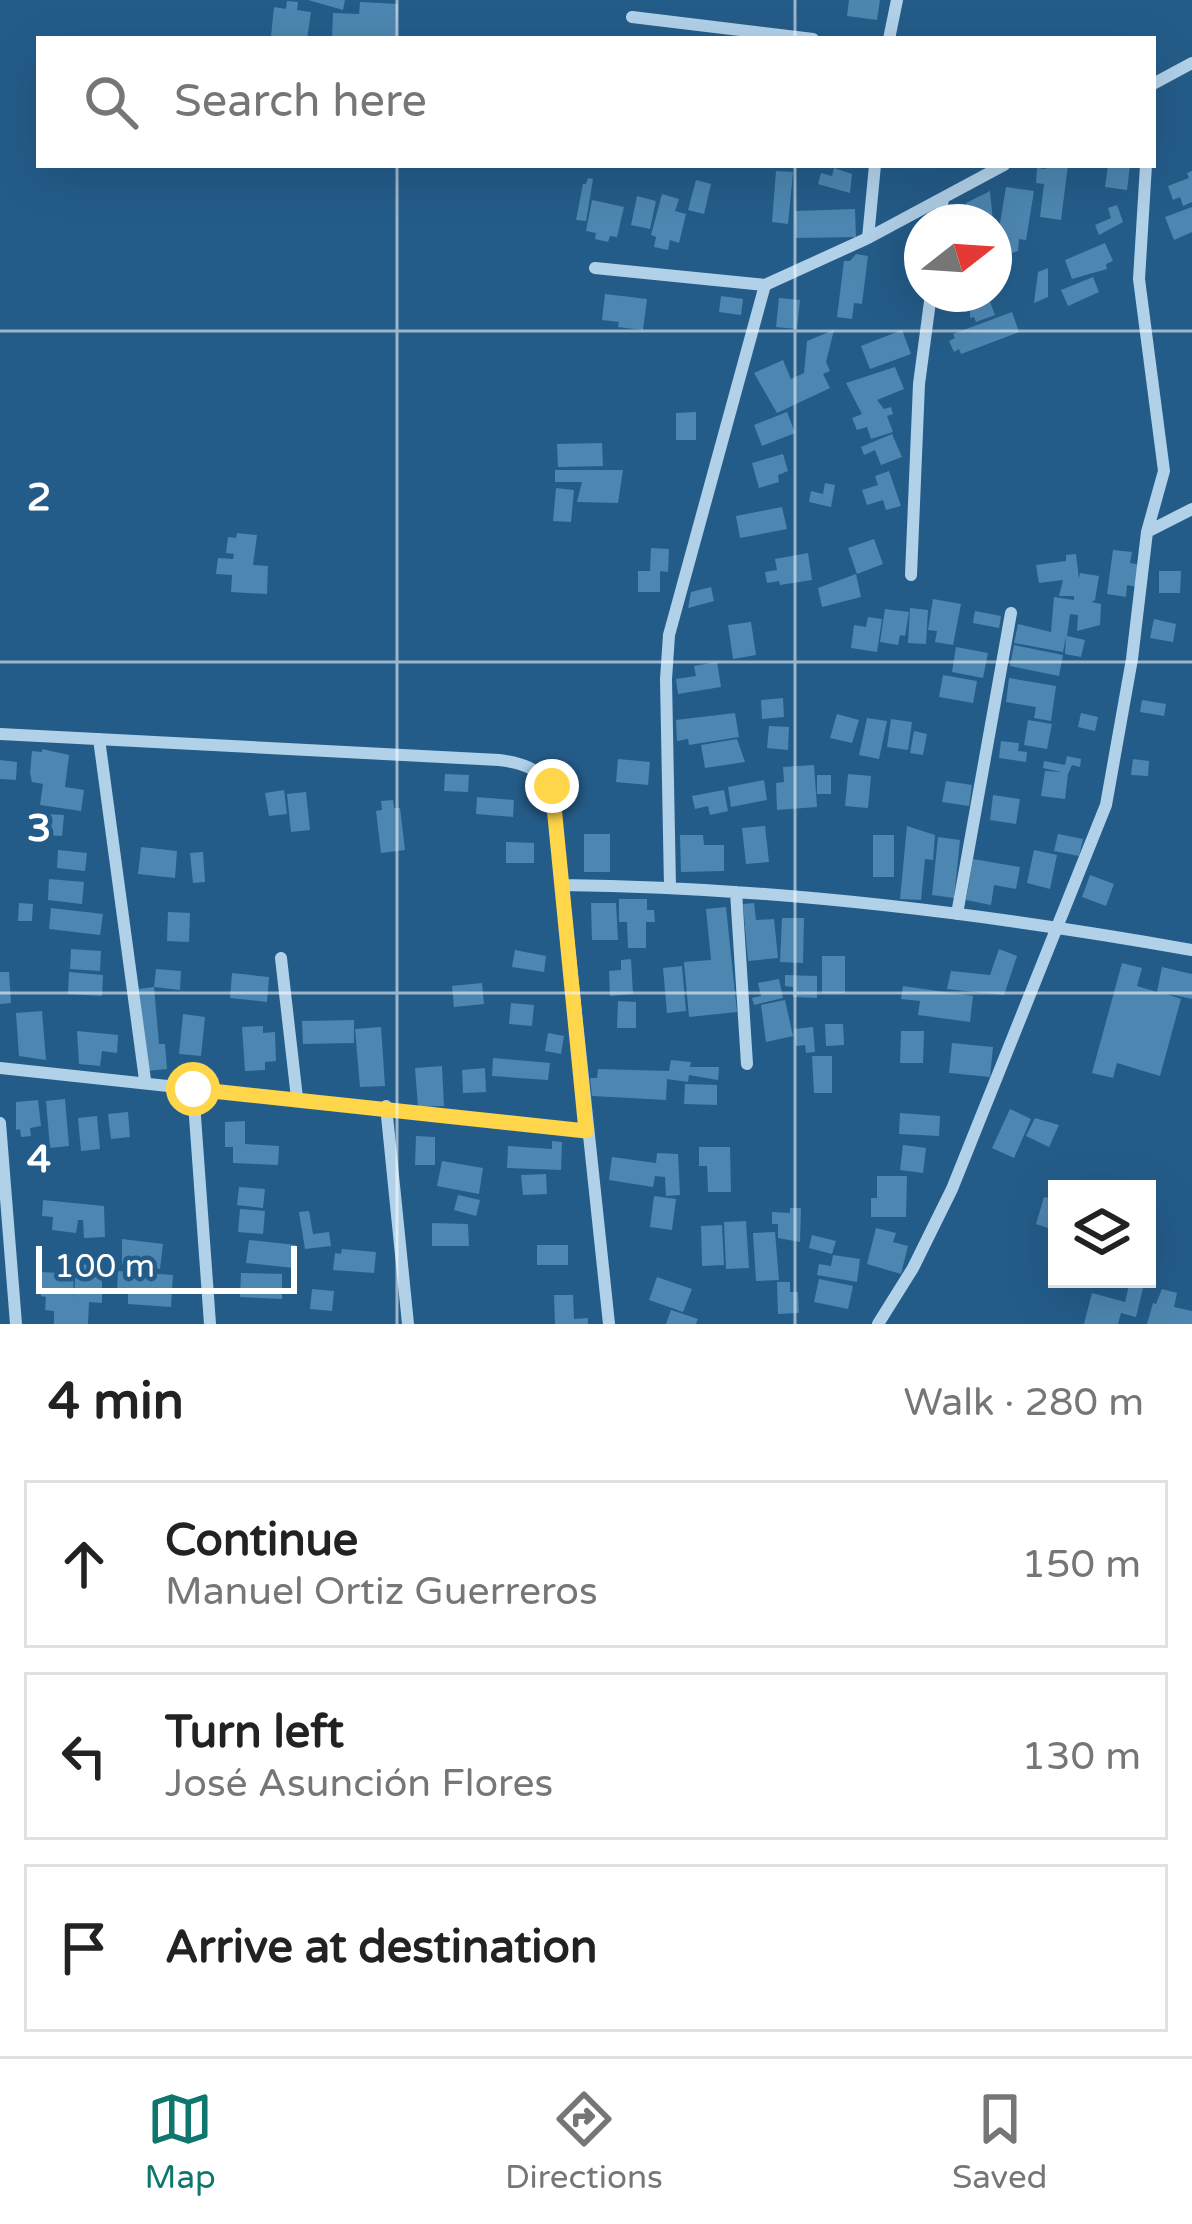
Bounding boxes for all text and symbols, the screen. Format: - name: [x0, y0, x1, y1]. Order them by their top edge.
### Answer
- search box: [36, 36, 1156, 168]
- icon: search: [78, 69, 144, 135]
- text: Search here: [174, 75, 427, 129]
- north arrow: [904, 204, 1012, 312]
- text: 2: [27, 474, 51, 521]
- route end: [525, 759, 579, 813]
- text: 3: [27, 805, 51, 852]
- route start: [166, 1062, 220, 1116]
- text: 4: [27, 1136, 51, 1183]
- map controls: [1048, 1180, 1156, 1288]
- button: layers: [1048, 1180, 1156, 1288]
- scale bar: [36, 1240, 297, 1293]
- text: 100 m: [54, 1247, 155, 1286]
- text: 4 min: [48, 1371, 184, 1433]
- text: Walk · 280 m: [903, 1379, 1144, 1426]
- text: Continue: [165, 1514, 358, 1568]
- icon: ahead: [51, 1531, 117, 1597]
- text: 150 m: [1022, 1541, 1141, 1588]
- text: Manuel Ortiz Guerreros: [165, 1568, 598, 1615]
- text: Turn left: [165, 1706, 344, 1760]
- icon: left: [51, 1723, 117, 1789]
- text: 130 m: [1022, 1733, 1141, 1780]
- text: José Asunción Flores: [165, 1760, 553, 1807]
- icon: arrive: [51, 1915, 117, 1981]
- text: Arrive at destination: [165, 1921, 597, 1975]
- tab: Map: [145, 2086, 216, 2197]
- tab: Directions: [505, 2086, 663, 2197]
- tab: Saved: [952, 2086, 1047, 2197]

